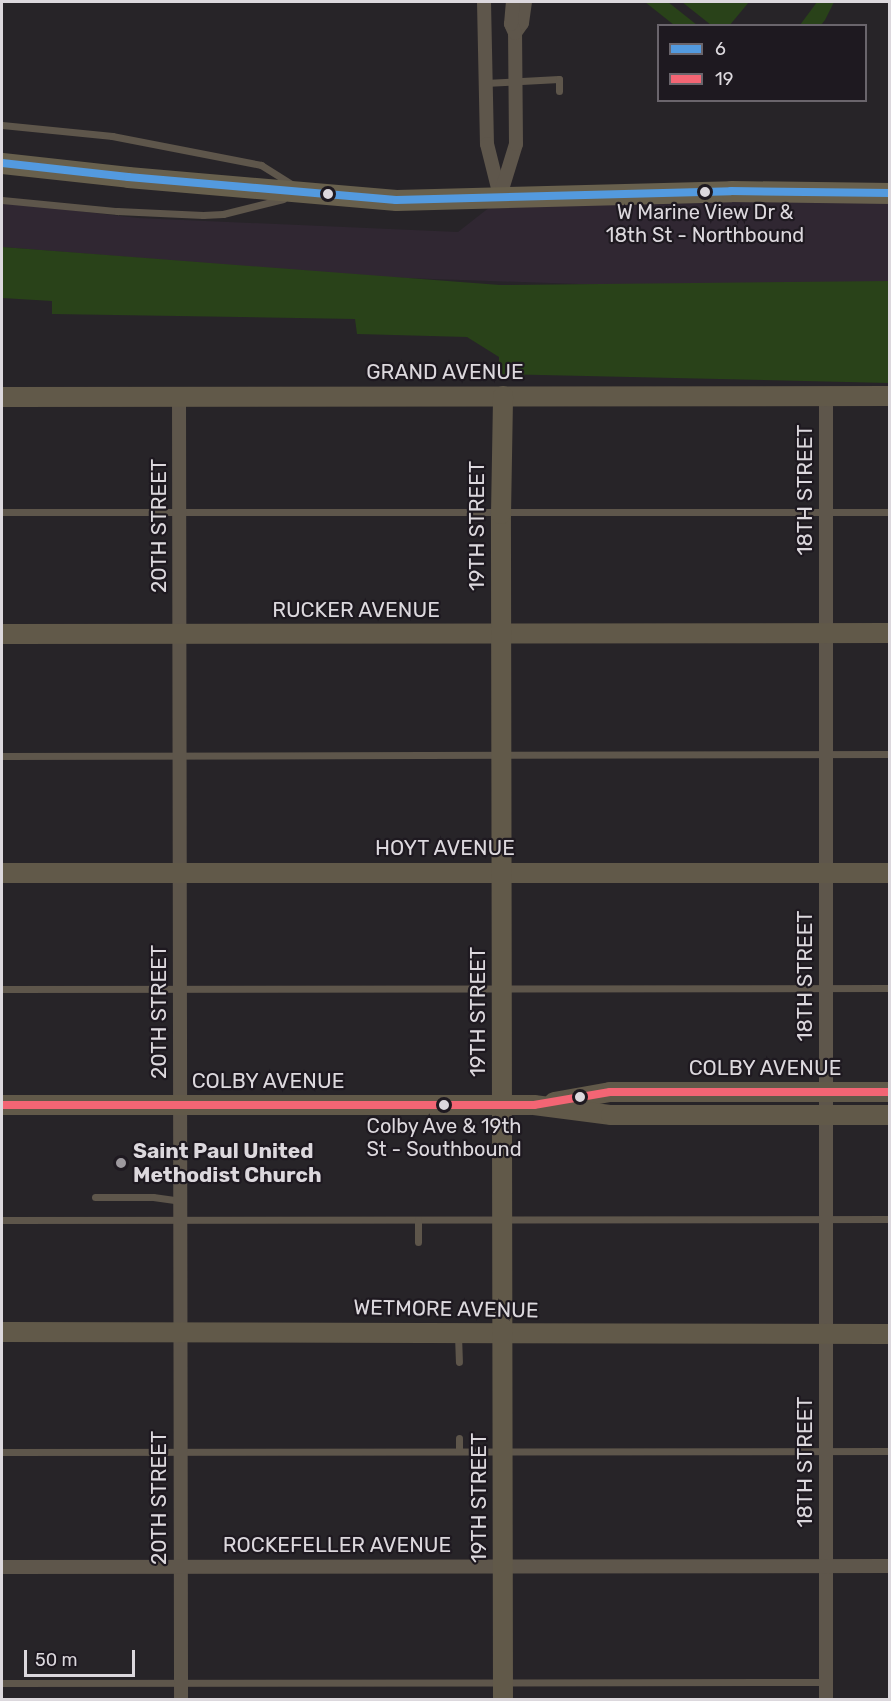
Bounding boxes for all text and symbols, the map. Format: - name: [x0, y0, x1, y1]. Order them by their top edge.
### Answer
- legend: [657, 24, 867, 102]
- text: 6: [715, 38, 726, 60]
- text: 19: [715, 68, 733, 90]
- marker: W Marine View Dr & 18th St - Northbound: [699, 186, 711, 198]
- unlabelled marker: [322, 188, 334, 200]
- place label: W Marine View Dr & 18th St - Northbound: [606, 201, 804, 248]
- street label: GRAND AVENUE: [366, 359, 524, 385]
- street label: 18TH STREET: [792, 424, 818, 556]
- street label: 20TH STREET: [146, 459, 172, 593]
- street label: 19TH STREET: [464, 461, 490, 591]
- street label: RUCKER AVENUE: [272, 597, 440, 623]
- street label: HOYT AVENUE: [374, 835, 516, 861]
- street label: 18TH STREET: [792, 910, 818, 1042]
- street label: 20TH STREET: [146, 945, 172, 1079]
- street label: 19TH STREET: [465, 947, 491, 1077]
- street label: COLBY AVENUE: [688, 1055, 842, 1081]
- street label: COLBY AVENUE: [191, 1068, 345, 1094]
- unlabelled marker: [574, 1091, 586, 1103]
- marker: Colby Ave & 19th St - Southbound: [438, 1099, 450, 1111]
- place label: Colby Ave & 19th St - Southbound: [366, 1114, 522, 1161]
- place label: Saint Paul United Methodist Church: [133, 1138, 322, 1188]
- marker: Saint Paul United Methodist Church: [114, 1156, 128, 1170]
- street label: WETMORE AVENUE: [353, 1295, 539, 1323]
- street label: 18TH STREET: [792, 1396, 818, 1528]
- street label: 20TH STREET: [146, 1431, 172, 1565]
- street label: 19TH STREET: [466, 1433, 492, 1563]
- street label: ROCKEFELLER AVENUE: [222, 1532, 452, 1558]
- scale bar: [27, 1638, 138, 1676]
- text: 50 m: [35, 1649, 78, 1671]

